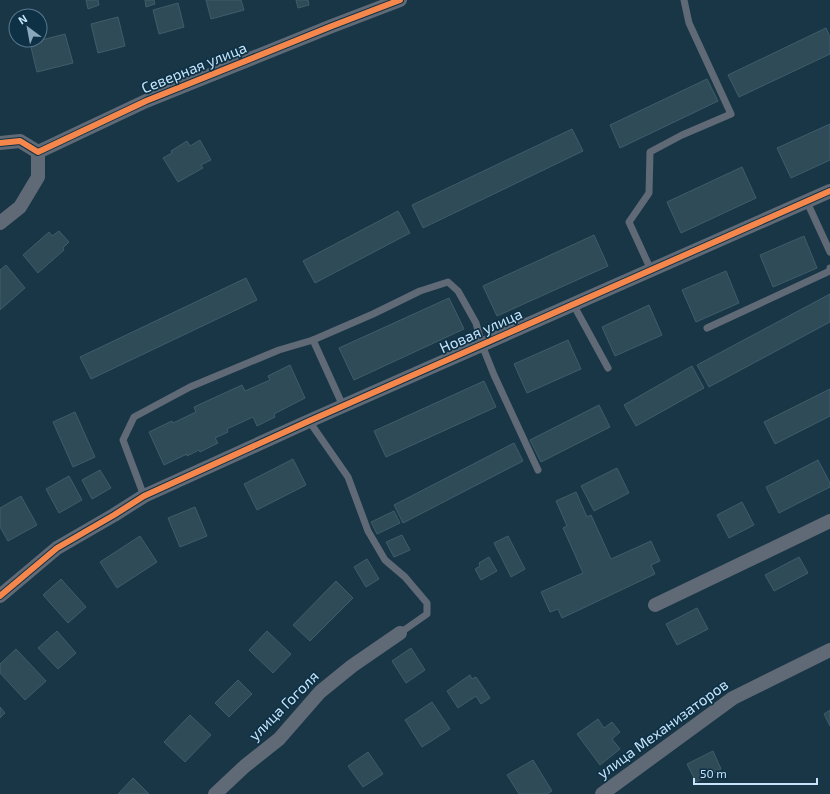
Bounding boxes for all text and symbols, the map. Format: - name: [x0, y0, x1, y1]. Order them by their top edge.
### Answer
- north arrow: [8, 8, 48, 48]
- text: N: [16, 11, 29, 27]
- street label: Северная улица: [138, 38, 249, 97]
- street label: Новая улица: [436, 304, 525, 357]
- street label: улица Гоголя: [245, 667, 323, 745]
- street label: улица Механизаторов: [594, 675, 732, 782]
- scale bar: [694, 760, 817, 786]
- text: 50 m: [700, 766, 727, 780]

